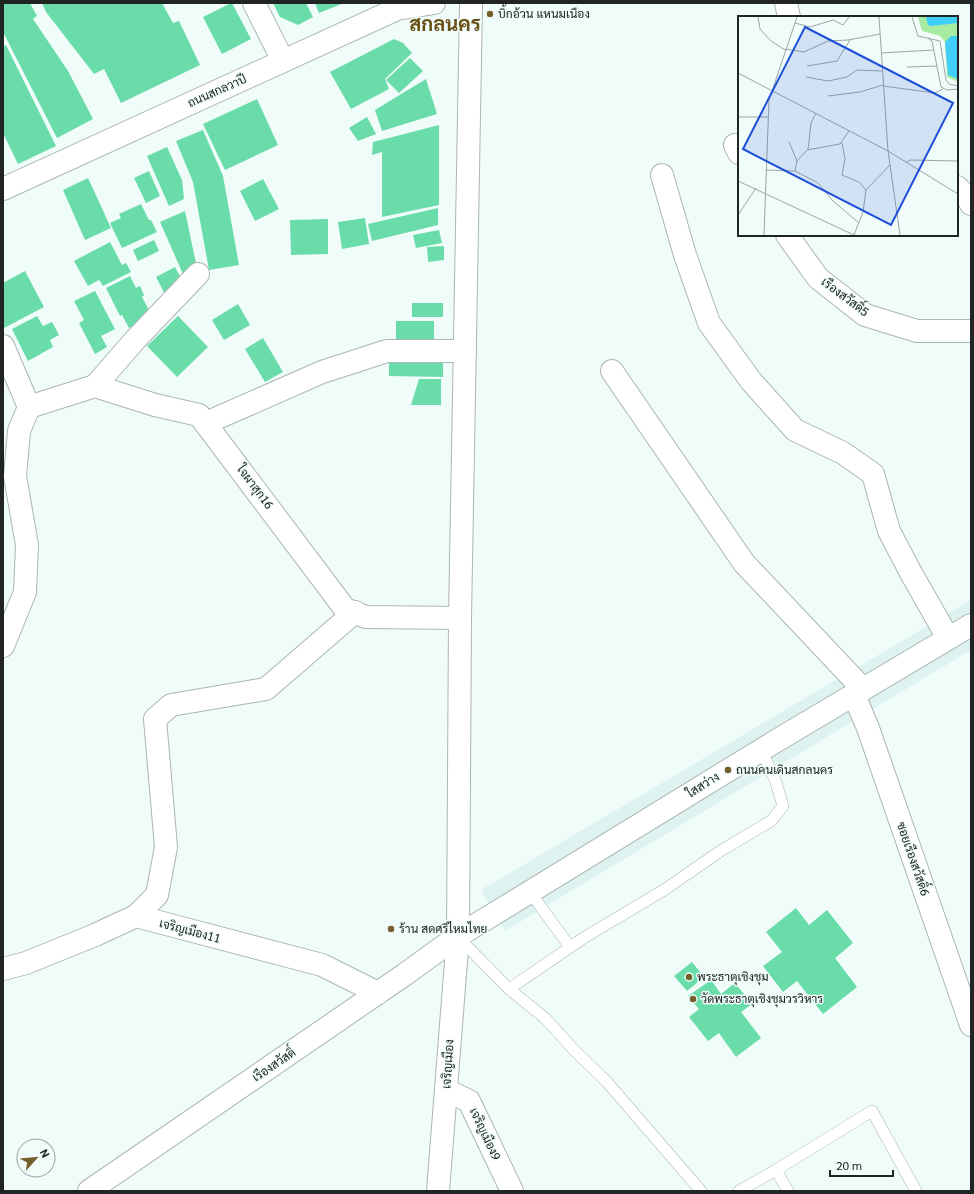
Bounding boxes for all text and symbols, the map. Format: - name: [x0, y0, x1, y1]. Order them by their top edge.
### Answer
- place label: บิ้กอ้วน แหนมเนือง: [498, 4, 590, 21]
- marker: บิ้กอ้วน แหนมเนือง: [485, 9, 495, 19]
- district label: สกลนคร: [409, 10, 481, 36]
- inset map: [738, 16, 958, 236]
- street label: ถนนสกลวาปี: [185, 70, 249, 110]
- street label: เรืองสวัสดิ์5: [819, 271, 874, 320]
- street label: ใจผาสุก16: [232, 460, 278, 513]
- place label: ถนนคนเดินสกลนคร: [736, 761, 833, 777]
- marker: ถนนคนเดินสกลนคร: [723, 765, 733, 775]
- street label: ใสสว่าง: [682, 768, 722, 801]
- street label: ซอยเรืองสวัสดิ์6: [894, 819, 937, 898]
- street label: เจริญเมือง11: [158, 914, 223, 946]
- place label: ร้าน สดศรีไหมไทย: [399, 920, 487, 936]
- marker: ร้าน สดศรีไหมไทย: [386, 924, 396, 934]
- place label: พระธาตุเชิงชุม: [697, 968, 769, 986]
- marker: พระธาตุเชิงชุม: [684, 972, 694, 982]
- place label: วัดพระธาตุเชิงชุมวรวิหาร: [701, 990, 823, 1008]
- marker: วัดพระธาตุเชิงชุมวรวิหาร: [688, 994, 698, 1004]
- street label: เจริญเมือง: [437, 1039, 457, 1089]
- street label: เรืองสวัสดิ์: [247, 1042, 298, 1085]
- street label: เจริญเมือง9: [467, 1105, 505, 1163]
- north arrow: [16, 1138, 56, 1178]
- text: N: [37, 1146, 54, 1160]
- scale bar: [830, 1152, 893, 1178]
- text: 20 m: [836, 1157, 862, 1173]

